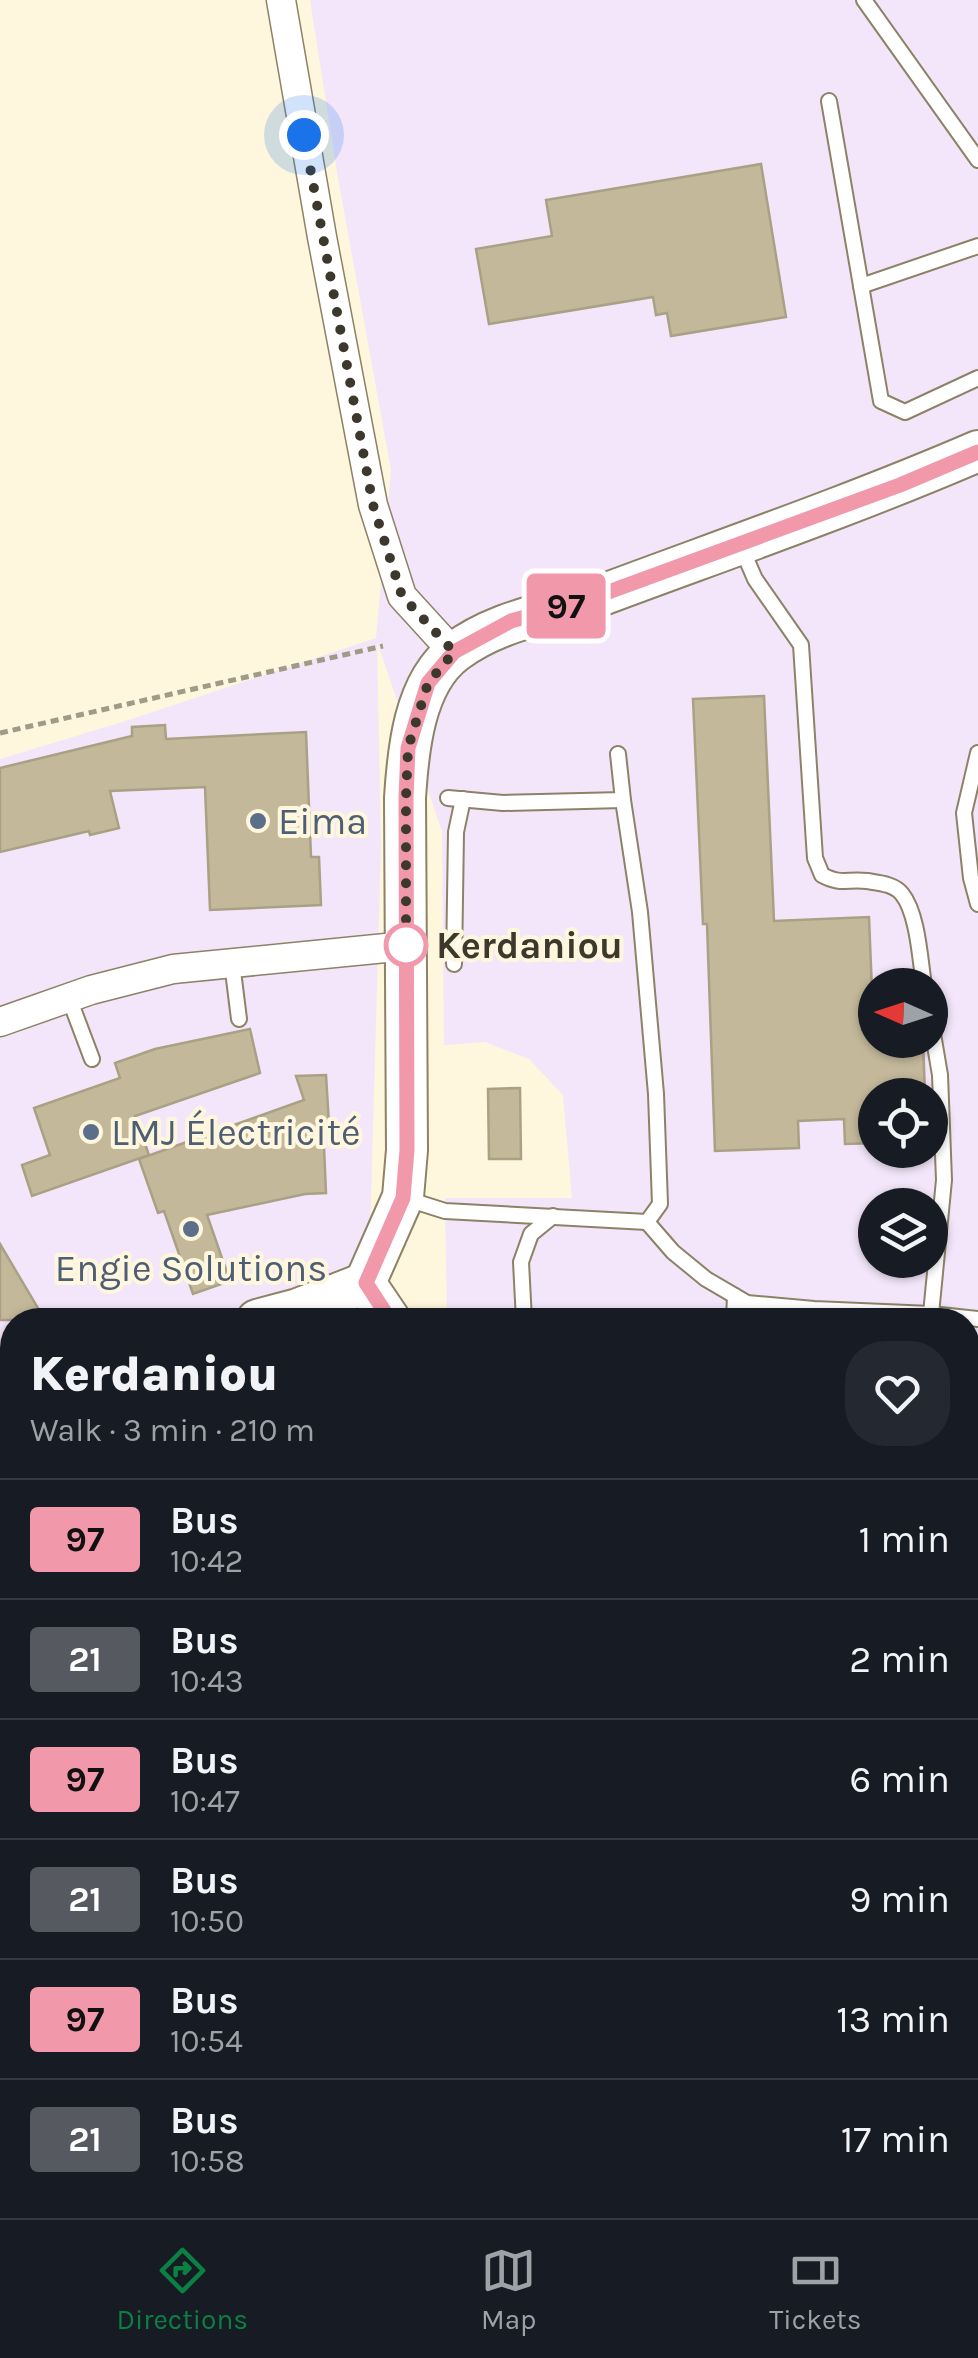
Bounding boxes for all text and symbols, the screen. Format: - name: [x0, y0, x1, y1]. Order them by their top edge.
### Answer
- your location: [279, 110, 329, 160]
- line badge: 97: [521, 574, 611, 638]
- text: 97: [547, 586, 585, 627]
- place label: Eima: [278, 799, 367, 844]
- marker: Eima: [247, 810, 269, 832]
- place label: Kerdaniou: [436, 923, 623, 968]
- marker: Kerdaniou: [385, 924, 427, 966]
- north arrow: [858, 968, 948, 1058]
- map controls: [858, 968, 948, 1278]
- button: locate: [858, 1078, 948, 1168]
- place label: LMJ Électricité: [111, 1109, 361, 1155]
- marker: LMJ Électricité: [80, 1121, 102, 1143]
- button: layers: [858, 1188, 948, 1278]
- marker: Engie Solutions: [180, 1218, 202, 1240]
- place label: Engie Solutions: [55, 1246, 327, 1291]
- button: heart: [845, 1341, 950, 1446]
- text: Kerdaniou: [30, 1346, 278, 1402]
- text: Walk · 3 min · 210 m: [30, 1412, 315, 1449]
- text: Bus: [170, 1498, 239, 1543]
- text: 1 min: [859, 1517, 950, 1562]
- text: 97: [66, 1519, 104, 1560]
- text: 10:42: [170, 1543, 243, 1580]
- text: Bus: [170, 1618, 239, 1663]
- text: 2 min: [849, 1637, 950, 1682]
- text: 21: [68, 1639, 102, 1680]
- text: 10:43: [170, 1663, 244, 1700]
- text: Bus: [170, 1738, 239, 1783]
- text: 6 min: [849, 1757, 950, 1802]
- text: 97: [66, 1759, 104, 1800]
- text: 10:47: [170, 1783, 240, 1820]
- text: Bus: [170, 1858, 239, 1903]
- text: 9 min: [849, 1877, 950, 1922]
- text: 21: [68, 1879, 102, 1920]
- text: 10:50: [170, 1903, 244, 1940]
- text: Bus: [170, 1978, 239, 2023]
- text: 13 min: [836, 1997, 950, 2042]
- text: 97: [66, 1999, 104, 2040]
- text: 10:54: [170, 2023, 243, 2060]
- text: Bus: [170, 2098, 239, 2143]
- text: 17 min: [841, 2117, 950, 2162]
- text: 21: [68, 2119, 102, 2160]
- text: 10:58: [170, 2143, 245, 2180]
- tab: Directions: [116, 2243, 248, 2336]
- tab: Map: [481, 2243, 536, 2336]
- tab: Tickets: [769, 2243, 862, 2336]

